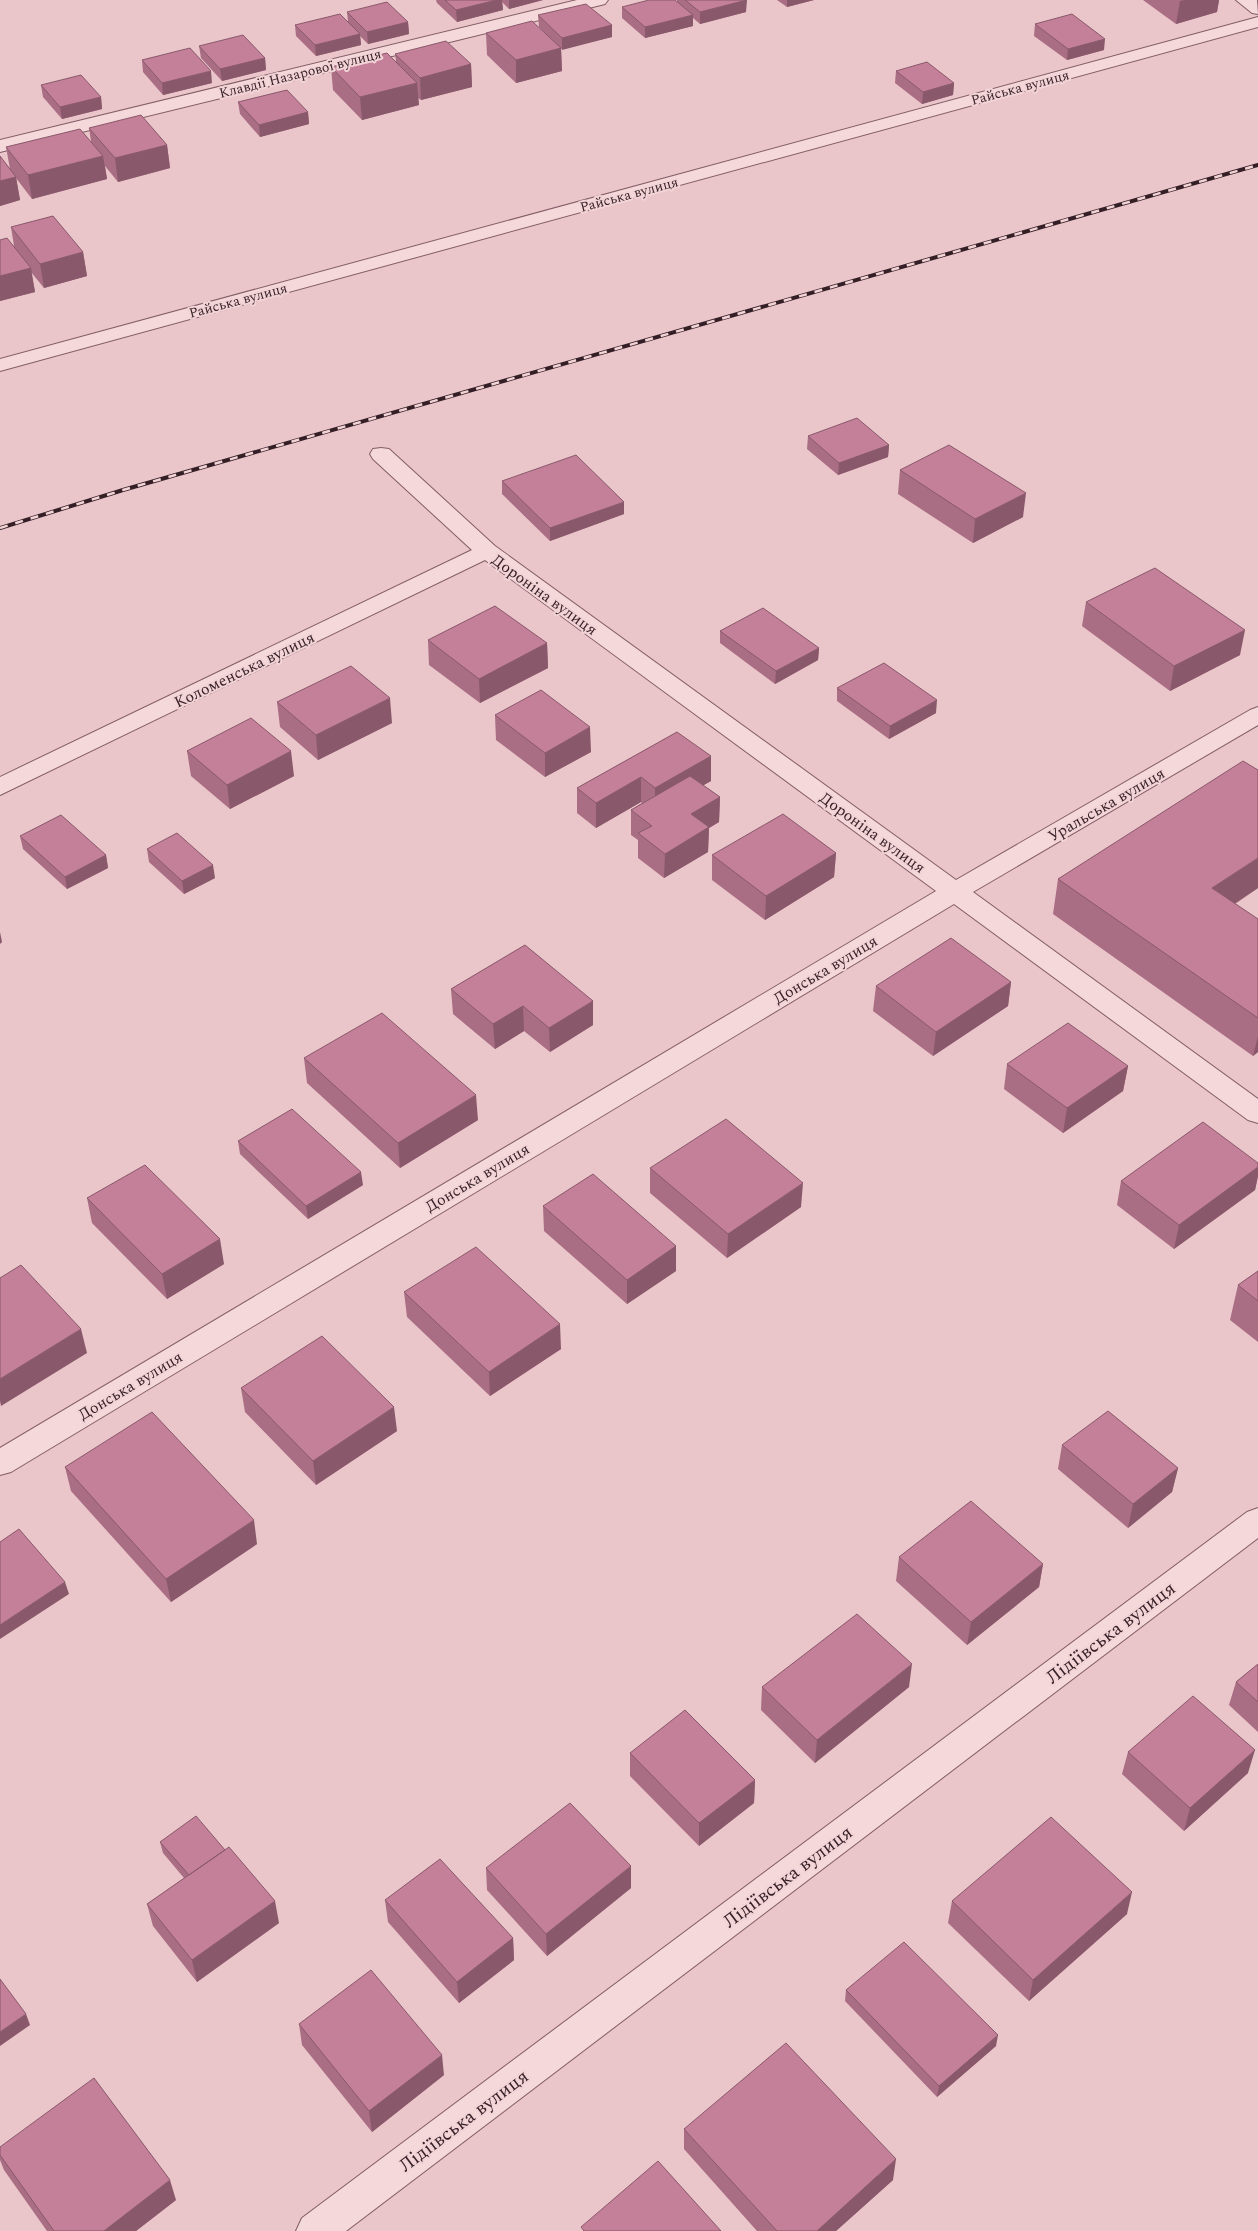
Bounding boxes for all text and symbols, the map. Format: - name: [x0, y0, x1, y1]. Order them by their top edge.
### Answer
- street label: Клавдії Назарової вулиця: [217, 43, 383, 104]
- street label: Райська вулиця: [969, 64, 1072, 111]
- street label: Райська вулиця: [578, 171, 681, 218]
- street label: Райська вулиця: [187, 277, 290, 324]
- street label: Дороніна вулиця: [486, 548, 602, 641]
- street label: Коломенська вулиця: [170, 625, 319, 714]
- street label: Уральська вулиця: [1044, 762, 1169, 848]
- street label: Дороніна вулиця: [814, 786, 930, 879]
- street label: Донська вулиця: [769, 929, 882, 1010]
- street label: Донська вулиця: [421, 1137, 534, 1218]
- street label: Донська вулиця: [74, 1345, 187, 1426]
- street label: Лідіївська вулиця: [1040, 1575, 1182, 1692]
- street label: Лідіївська вулиця: [717, 1819, 859, 1936]
- street label: Лідіївська вулиця: [393, 2063, 535, 2180]

